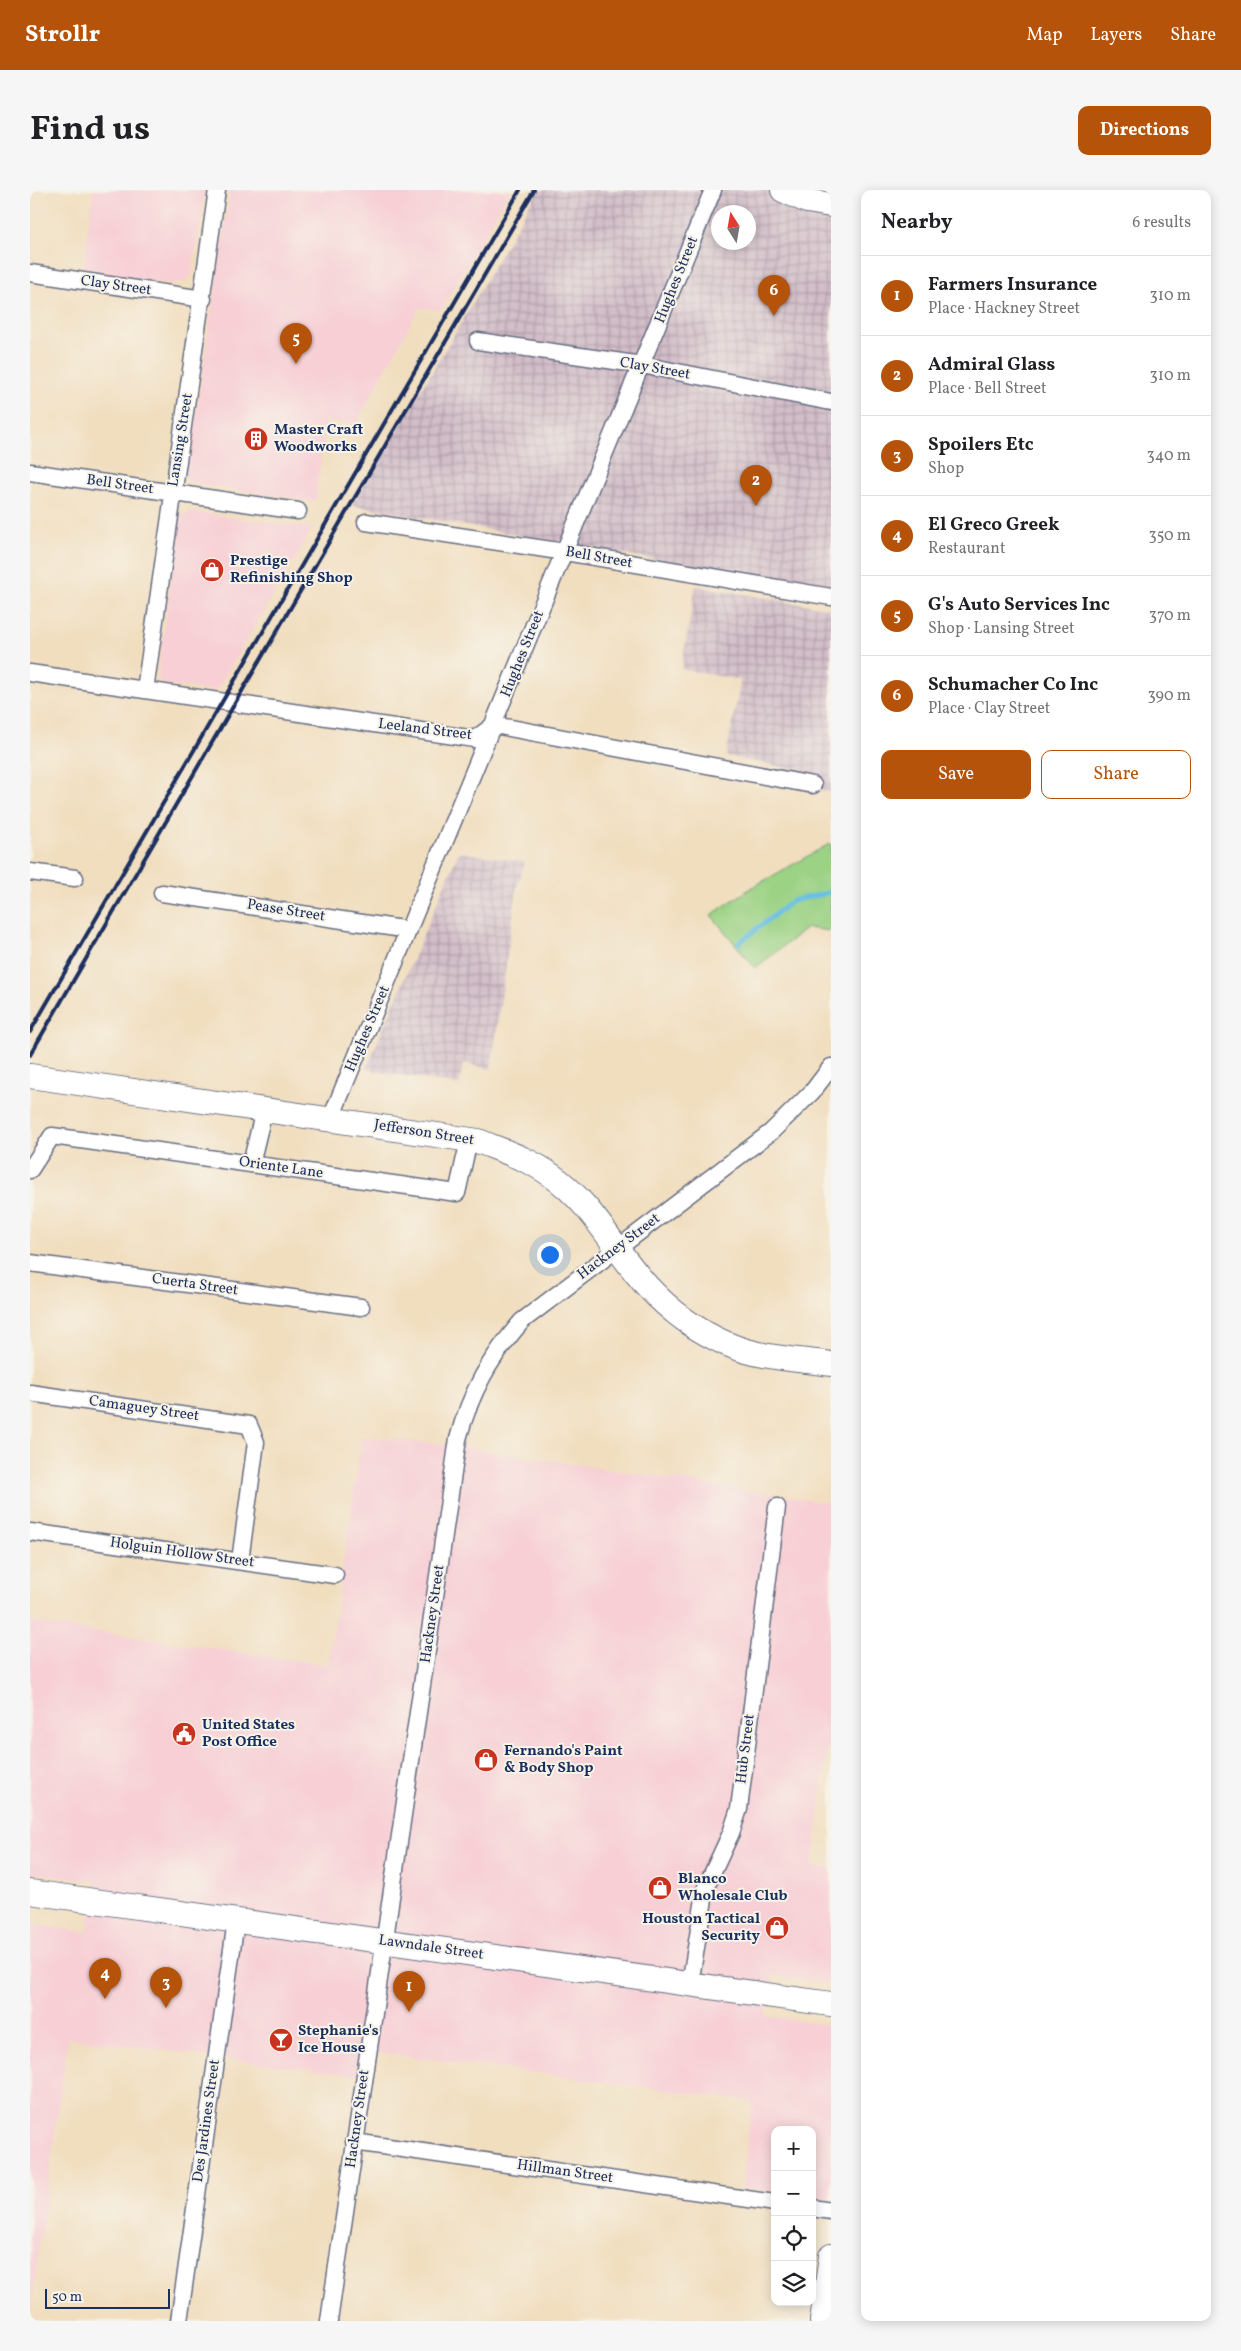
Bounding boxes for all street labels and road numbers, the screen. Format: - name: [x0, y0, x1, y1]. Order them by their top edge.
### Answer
- street label: Hughes Street: [650, 233, 704, 327]
- street label: Clay Street: [79, 271, 153, 301]
- street label: Clay Street: [618, 352, 692, 386]
- street label: Lansing Street: [163, 392, 199, 488]
- street label: Bell Street: [85, 470, 155, 500]
- street label: Bell Street: [564, 542, 634, 574]
- street label: Hughes Street: [496, 607, 550, 701]
- street label: Leeland Street: [377, 714, 473, 746]
- street label: Pease Street: [245, 894, 327, 928]
- street label: Hughes Street: [340, 982, 396, 1076]
- street label: Jefferson Street: [372, 1115, 476, 1151]
- street label: Oriente Lane: [237, 1152, 325, 1184]
- street label: Hackney Street: [573, 1209, 665, 1285]
- street label: Cuerta Street: [151, 1269, 239, 1301]
- street label: Camaguey Street: [88, 1391, 200, 1427]
- street label: Holguin Hollow Street: [108, 1532, 256, 1574]
- street label: Hackney Street: [416, 1563, 450, 1665]
- street label: Hub Street: [731, 1713, 761, 1785]
- street label: Lawndale Street: [377, 1930, 485, 1966]
- street label: Des Jardines Street: [188, 2058, 226, 2184]
- street label: Hackney Street: [341, 2068, 375, 2170]
- street label: Hillman Street: [516, 2155, 614, 2189]

